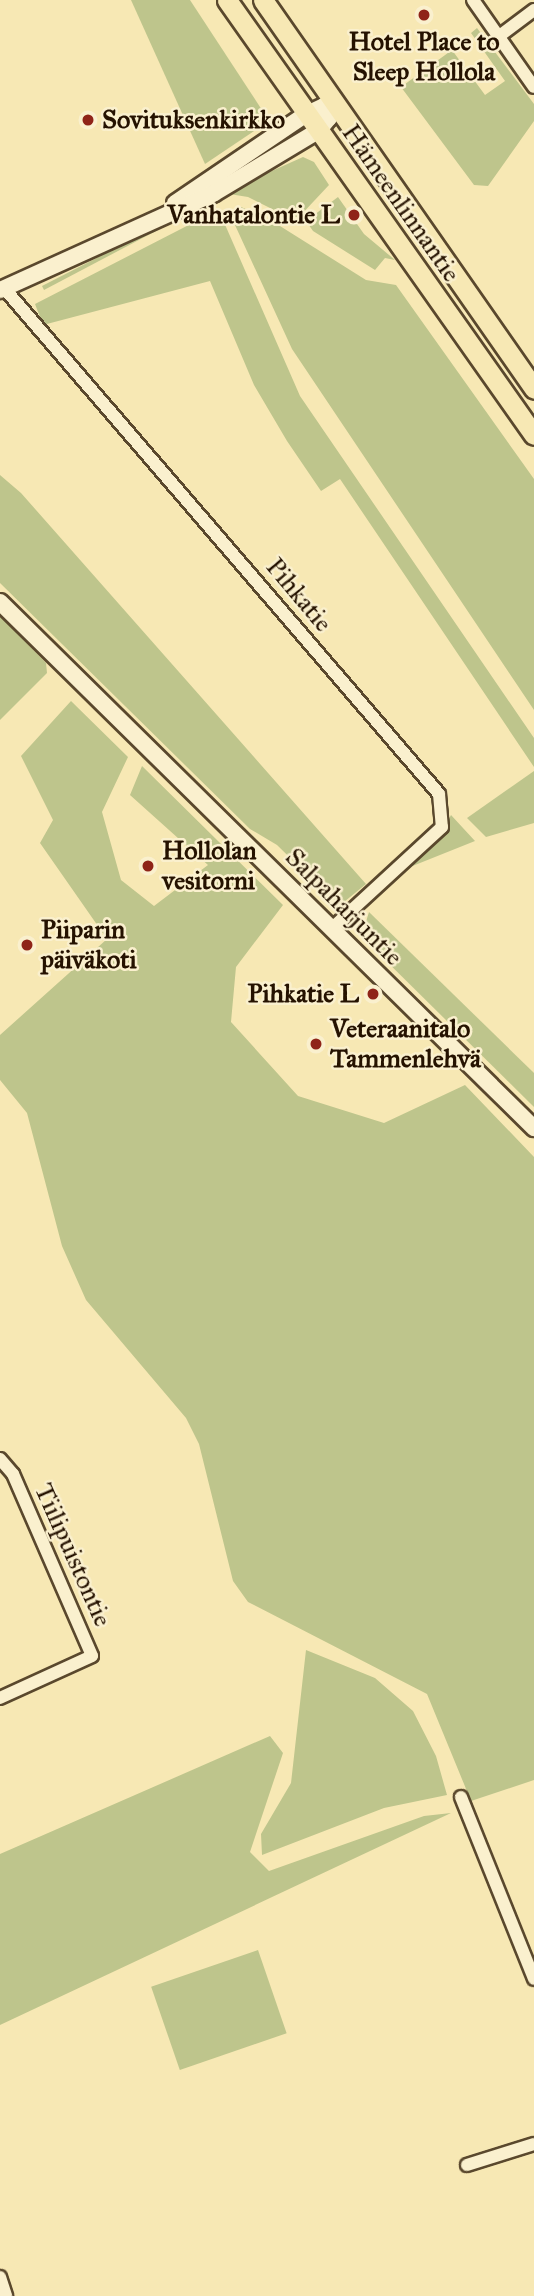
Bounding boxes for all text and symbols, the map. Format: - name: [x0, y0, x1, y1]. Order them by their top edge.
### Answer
- marker: Hotel Place to Sleep Hollola: [416, 7, 432, 23]
- place label: Hotel Place to Sleep Hollola: [349, 26, 499, 88]
- place label: Sovituksenkirkko: [102, 104, 285, 136]
- marker: Sovituksenkirkko: [80, 112, 96, 128]
- street label: Hämeenlinnantie: [335, 118, 467, 288]
- place label: Vanhatalontie L: [167, 199, 340, 231]
- marker: Vanhatalontie L: [346, 207, 362, 223]
- street label: Pihkatie: [259, 552, 339, 638]
- place label: Hollolan vesitorni: [162, 835, 257, 896]
- street label: Salpaharjuntie: [279, 842, 409, 972]
- marker: Hollolan vesitorni: [140, 858, 156, 874]
- place label: Piiparin päiväkoti: [41, 914, 137, 976]
- marker: Piiparin päiväkoti: [19, 937, 35, 953]
- place label: Pihkatie L: [248, 978, 359, 1010]
- marker: Pihkatie L: [365, 986, 381, 1002]
- place label: Veteraanitalo Tammenlehvä: [330, 1013, 481, 1074]
- marker: Veteraanitalo Tammenlehvä: [308, 1036, 324, 1052]
- street label: Tiilipuistontie: [28, 1479, 118, 1631]

